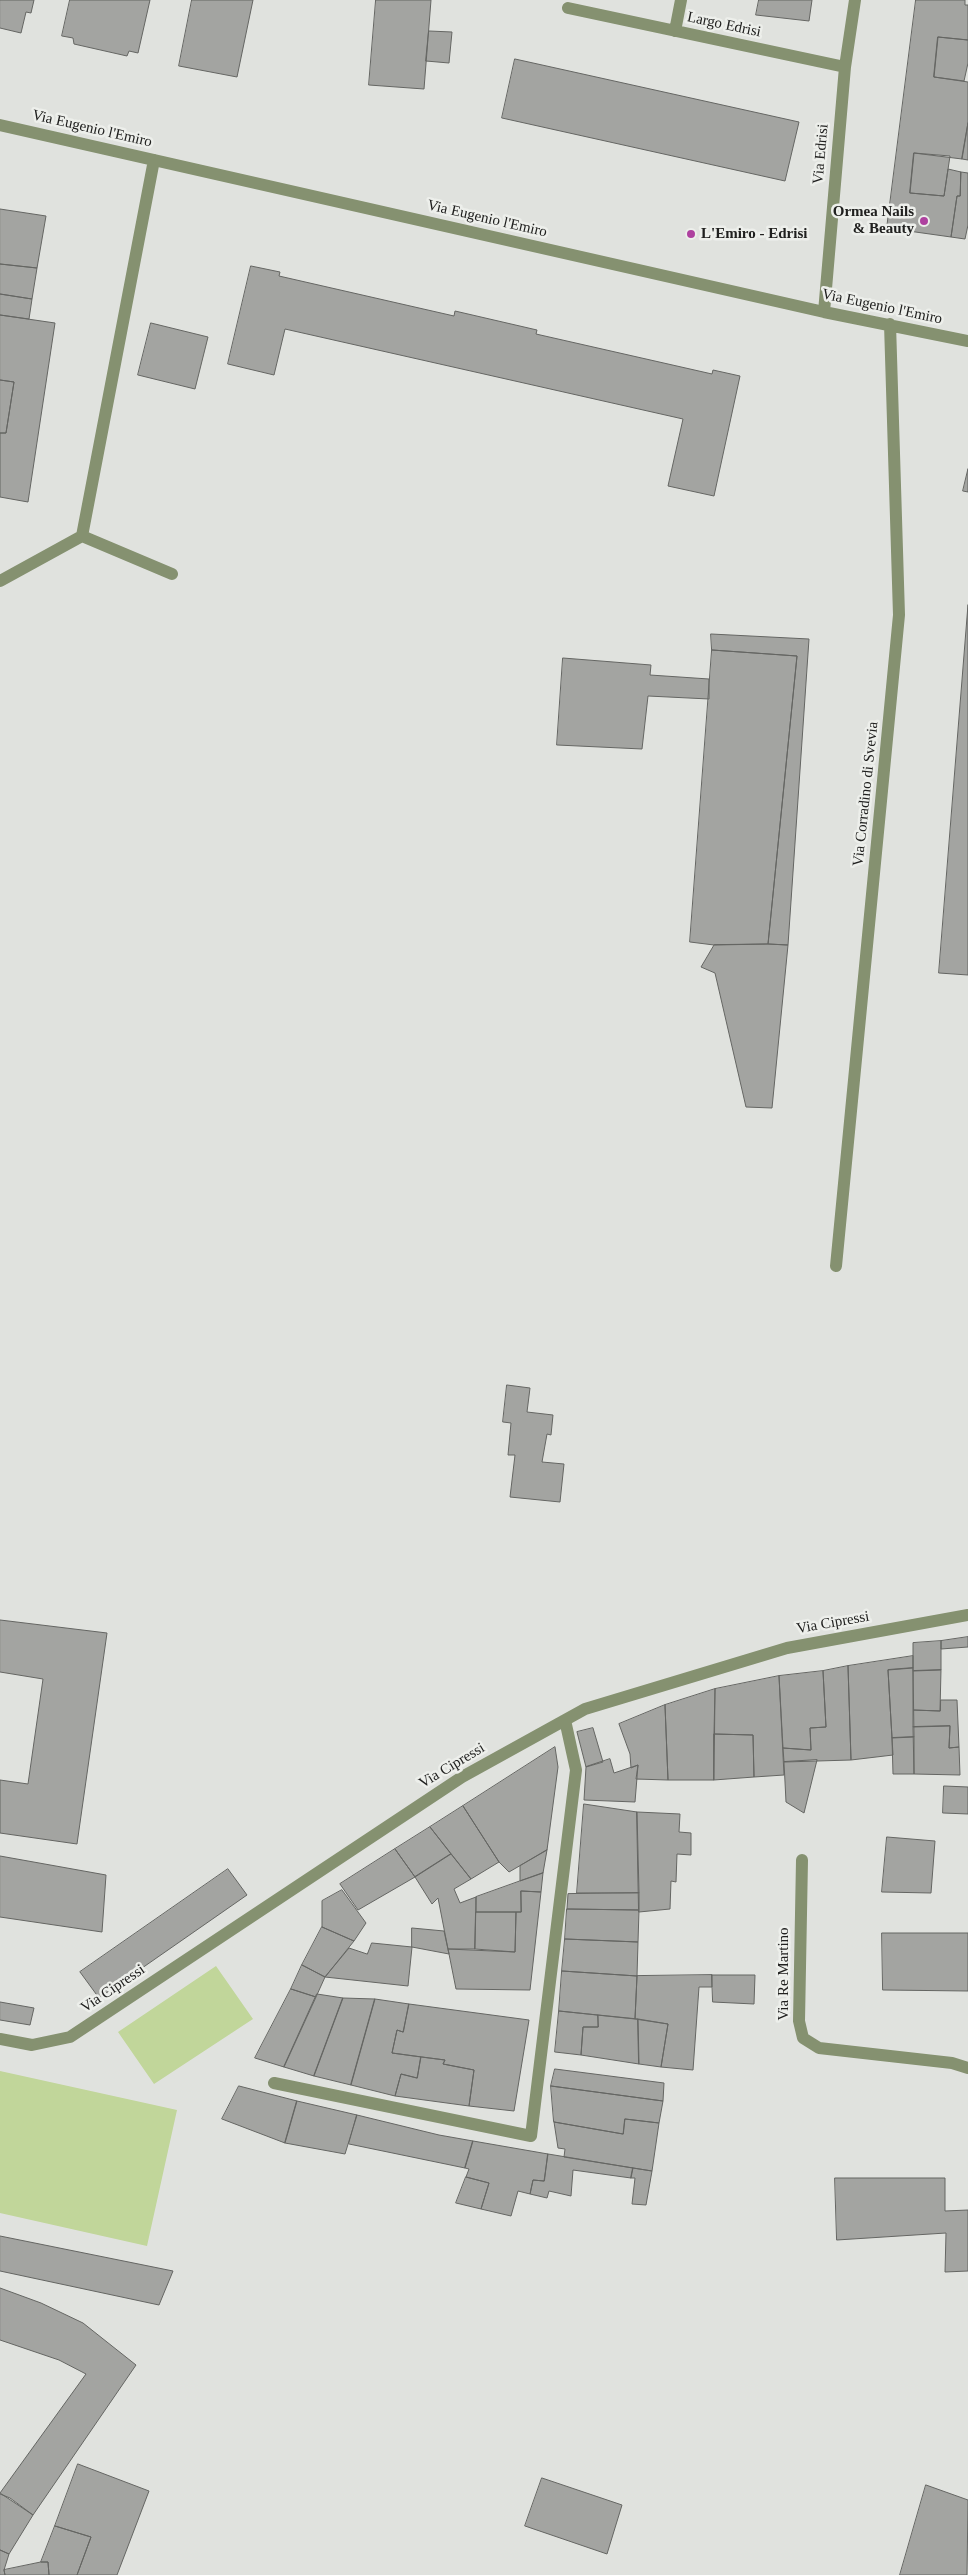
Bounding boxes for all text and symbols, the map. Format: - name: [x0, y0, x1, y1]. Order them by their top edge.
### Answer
- street label: Largo Edrisi: [685, 8, 763, 42]
- street label: Via Eugenio l'Emiro: [30, 106, 154, 152]
- street label: Via Edrisi: [809, 123, 833, 185]
- street label: Via Eugenio l'Emiro: [425, 196, 549, 242]
- place label: Ormea Nails & Beauty: [833, 203, 914, 238]
- marker: Ormea Nails & Beauty: [918, 215, 930, 227]
- place label: L'Emiro - Edrisi: [701, 225, 807, 243]
- marker: L'Emiro - Edrisi: [685, 228, 697, 240]
- street label: Via Eugenio l'Emiro: [820, 285, 944, 329]
- street label: Via Corradino di Svevia: [849, 721, 883, 867]
- street label: Via Cipressi: [795, 1608, 871, 1638]
- street label: Via Cipressi: [416, 1739, 488, 1793]
- street label: Via Re Martino: [775, 1927, 793, 2021]
- street label: Via Cipressi: [77, 1961, 149, 2017]

